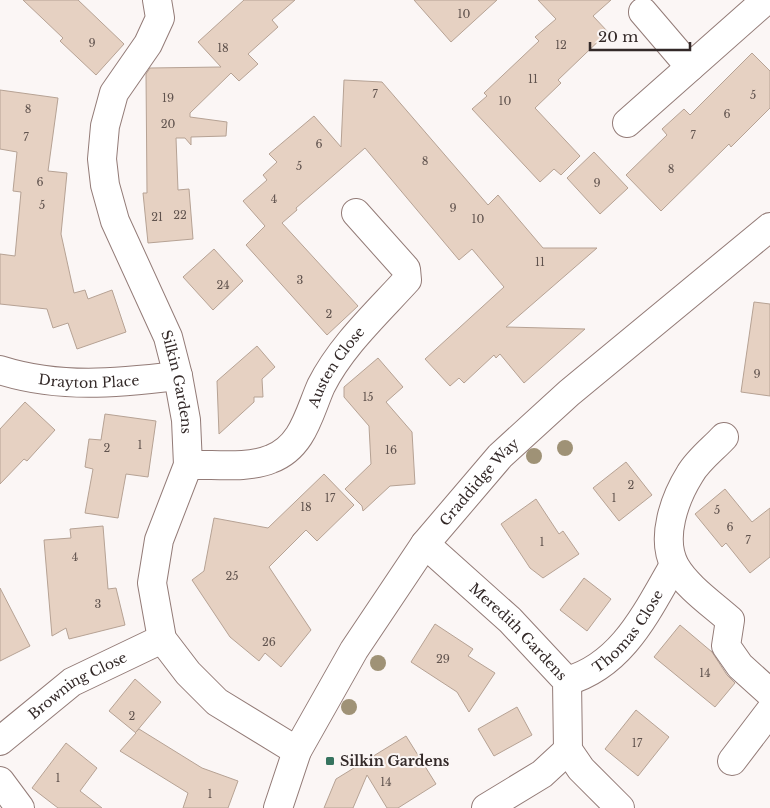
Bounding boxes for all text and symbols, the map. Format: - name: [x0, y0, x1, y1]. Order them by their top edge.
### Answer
- house number: 10: [458, 7, 471, 21]
- scale bar: [590, 20, 690, 52]
- text: 20 m: [598, 27, 638, 46]
- house number: 9: [88, 36, 96, 50]
- house number: 12: [555, 38, 567, 52]
- house number: 18: [217, 41, 229, 55]
- house number: 11: [528, 72, 538, 86]
- house number: 7: [372, 87, 378, 101]
- house number: 5: [750, 88, 756, 102]
- house number: 19: [162, 91, 174, 105]
- house number: 10: [499, 94, 512, 108]
- house number: 8: [25, 102, 31, 116]
- house number: 6: [723, 107, 731, 121]
- house number: 20: [161, 117, 175, 131]
- house number: 7: [690, 128, 696, 142]
- house number: 7: [23, 130, 29, 144]
- house number: 6: [315, 137, 323, 151]
- house number: 8: [422, 154, 428, 168]
- house number: 5: [296, 159, 302, 173]
- house number: 8: [668, 162, 674, 176]
- house number: 6: [36, 175, 44, 189]
- house number: 9: [593, 176, 601, 190]
- house number: 4: [271, 192, 277, 206]
- house number: 5: [39, 198, 45, 212]
- house number: 9: [449, 201, 457, 215]
- house number: 22: [173, 208, 187, 222]
- house number: 21: [151, 210, 163, 224]
- house number: 10: [472, 212, 485, 226]
- house number: 11: [535, 255, 545, 269]
- house number: 3: [297, 273, 304, 287]
- house number: 24: [216, 278, 230, 292]
- house number: 2: [326, 307, 333, 321]
- street label: Austen Close: [304, 323, 368, 411]
- street label: Silkin Gardens: [157, 327, 196, 434]
- house number: 9: [753, 367, 761, 381]
- street label: Drayton Place: [37, 370, 140, 392]
- house number: 15: [362, 390, 374, 404]
- street label: Graddidge Way: [435, 434, 523, 529]
- house number: 1: [138, 438, 143, 452]
- house number: 2: [104, 441, 111, 455]
- house number: 16: [385, 443, 397, 457]
- house number: 2: [628, 478, 635, 492]
- house number: 17: [325, 491, 336, 505]
- house number: 1: [612, 491, 617, 505]
- house number: 18: [300, 500, 312, 514]
- house number: 5: [714, 503, 720, 517]
- house number: 6: [726, 520, 734, 534]
- house number: 7: [745, 533, 751, 547]
- house number: 1: [540, 535, 545, 549]
- house number: 4: [72, 550, 78, 564]
- house number: 25: [225, 569, 239, 583]
- street label: Meredith Gardens: [466, 579, 571, 684]
- street label: Thomas Close: [589, 587, 667, 677]
- house number: 3: [95, 597, 102, 611]
- house number: 26: [262, 635, 276, 649]
- street label: Browning Close: [25, 648, 130, 723]
- house number: 29: [436, 652, 450, 666]
- house number: 14: [699, 666, 711, 680]
- house number: 2: [129, 709, 136, 723]
- house number: 17: [632, 736, 643, 750]
- place label: Silkin Gardens: [340, 752, 450, 770]
- marker: Silkin Gardens: [324, 755, 336, 767]
- house number: 1: [56, 771, 61, 785]
- house number: 14: [380, 775, 392, 789]
- house number: 1: [208, 787, 213, 801]

